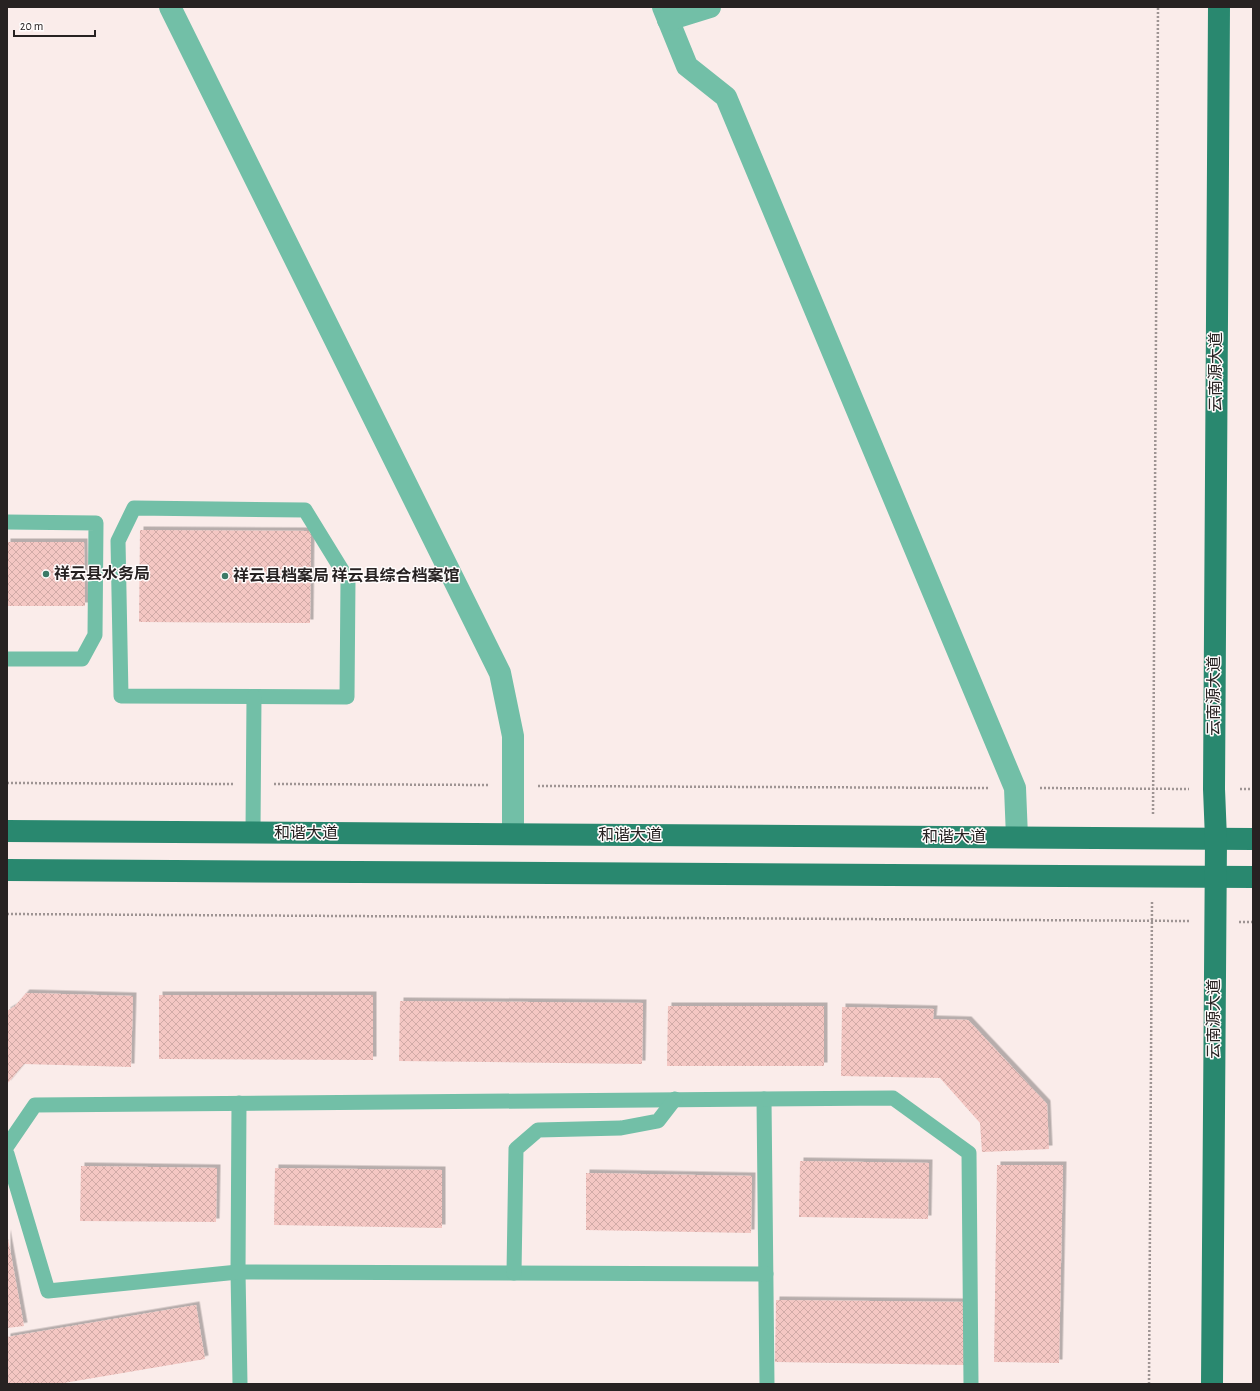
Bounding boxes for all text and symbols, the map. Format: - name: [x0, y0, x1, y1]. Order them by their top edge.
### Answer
- scale bar: [14, 12, 95, 38]
- text: 20 m: [20, 20, 43, 32]
- street label: 云南源大道: [1207, 332, 1224, 412]
- place label: 祥云县水务局: [54, 565, 150, 582]
- place label: 祥云县档案局 祥云县综合档案馆: [233, 567, 459, 584]
- marker: 祥云县水务局: [41, 569, 51, 579]
- marker: 祥云县档案局 祥云县综合档案馆: [220, 571, 230, 581]
- street label: 云南源大道: [1205, 656, 1222, 736]
- street label: 和谐大道: [274, 824, 338, 841]
- street label: 和谐大道: [598, 826, 662, 843]
- street label: 和谐大道: [922, 828, 986, 845]
- street label: 云南源大道: [1205, 979, 1222, 1059]

